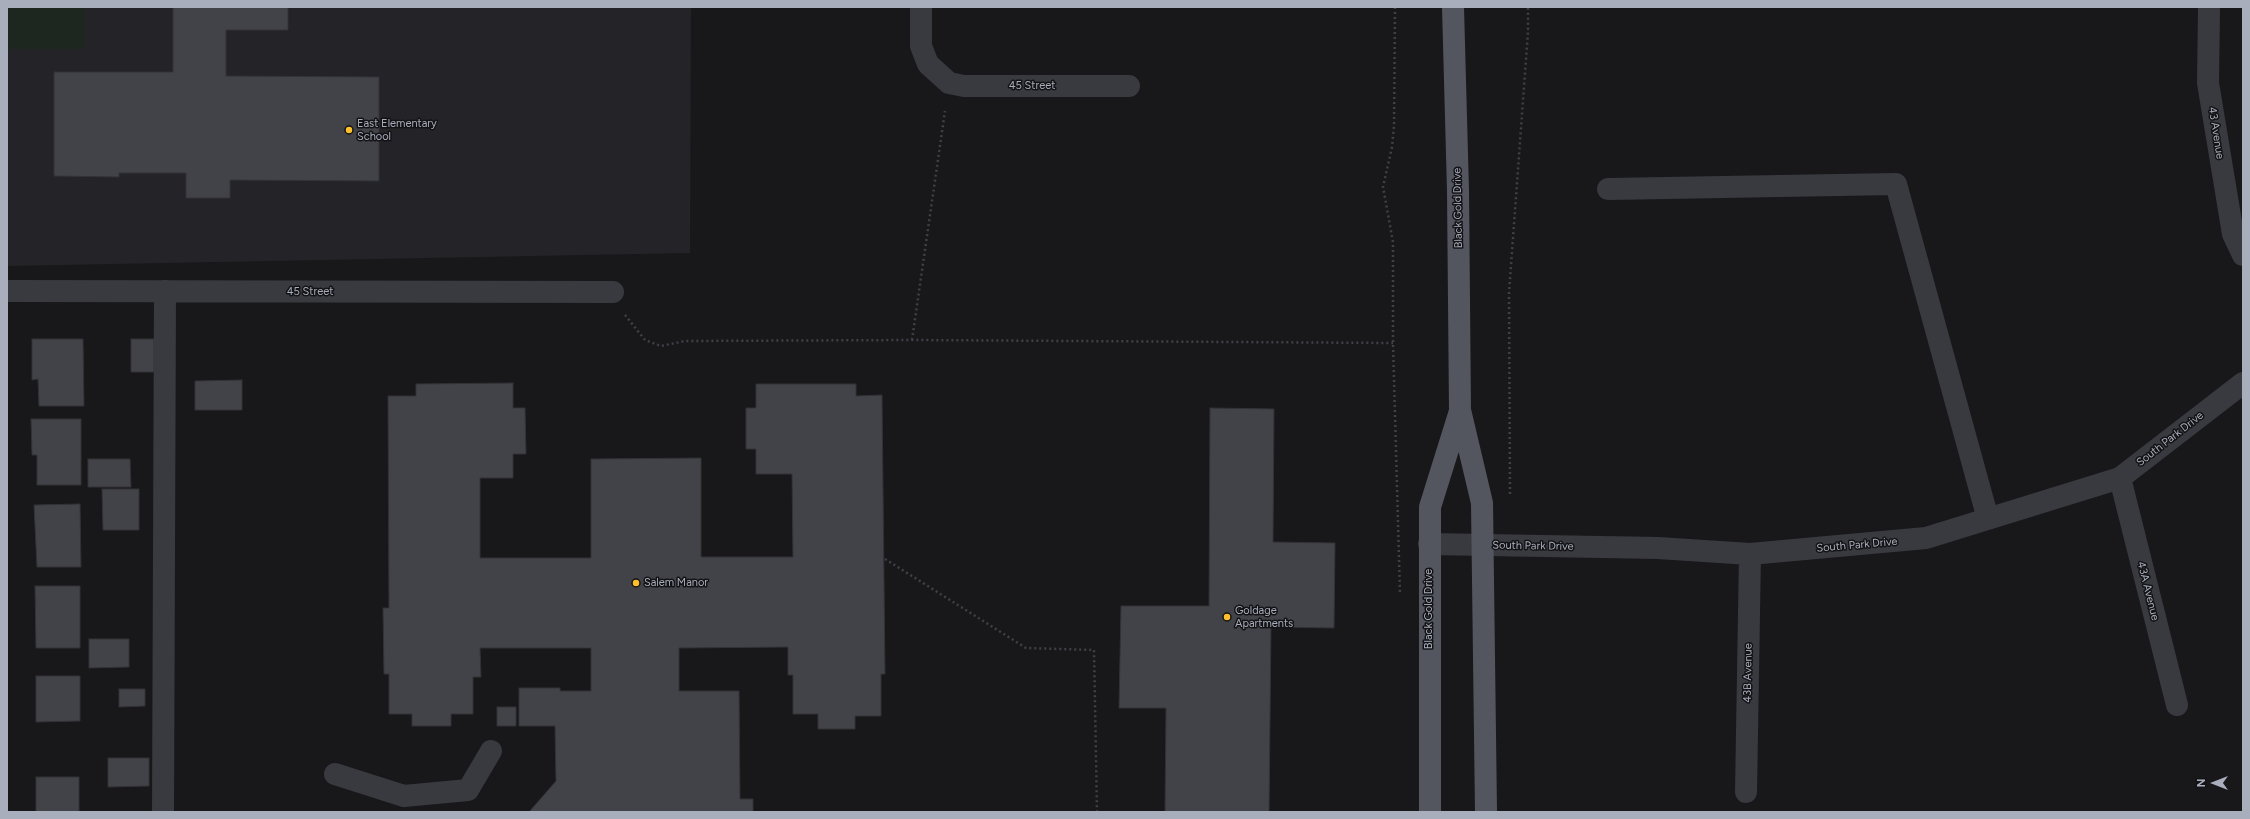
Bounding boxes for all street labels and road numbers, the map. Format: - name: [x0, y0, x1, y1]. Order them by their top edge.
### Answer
- street label: 45 Street: [1009, 79, 1055, 93]
- street label: 43 Avenue: [2205, 106, 2227, 160]
- street label: Black Gold Drive: [1451, 168, 1465, 248]
- street label: 45 Street: [287, 285, 333, 299]
- street label: South Park Drive: [2134, 409, 2206, 469]
- street label: South Park Drive: [1816, 535, 1898, 555]
- street label: South Park Drive: [1492, 539, 1574, 553]
- street label: 43A Avenue: [2134, 560, 2162, 622]
- street label: Black Gold Drive: [1422, 569, 1436, 649]
- street label: 43B Avenue: [1741, 643, 1755, 703]

